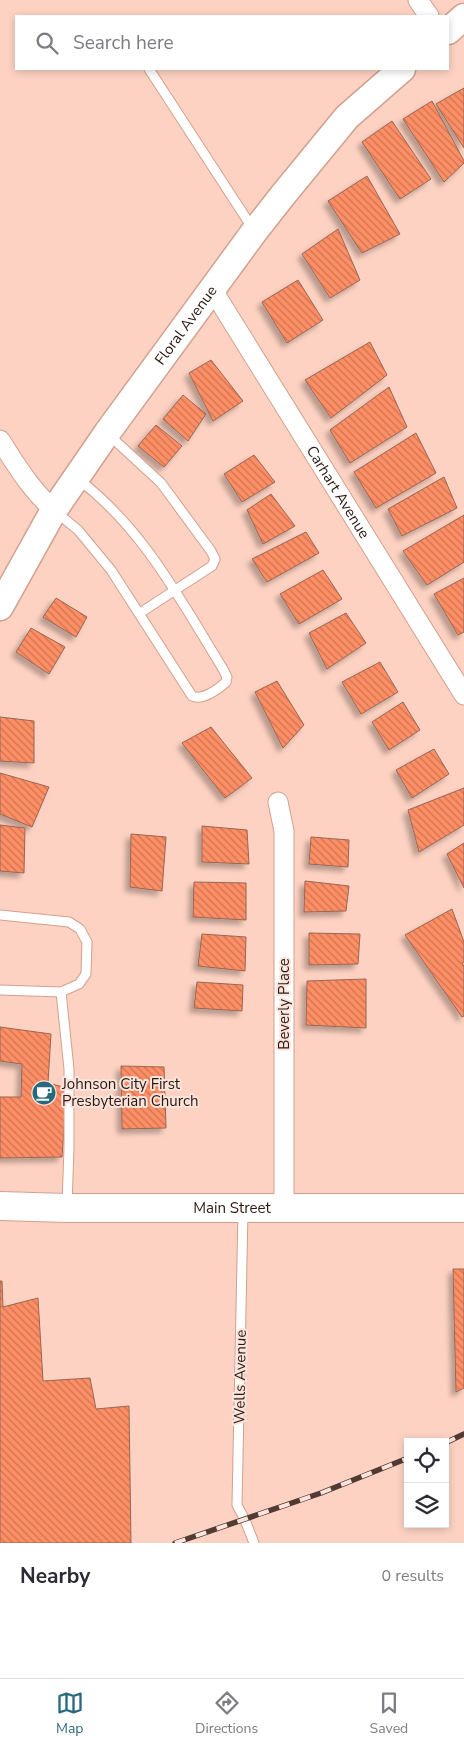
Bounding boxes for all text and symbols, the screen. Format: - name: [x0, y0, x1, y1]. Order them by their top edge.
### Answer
- search box: [15, 15, 449, 70]
- icon: search: [33, 29, 61, 57]
- text: Search here: [73, 30, 174, 56]
- street label: Floral Avenue: [150, 282, 222, 369]
- street label: Carhart Avenue: [302, 442, 374, 542]
- street label: Beverly Place: [274, 958, 294, 1050]
- place label: Johnson City First Presbyterian Church: [61, 1074, 198, 1111]
- cafe icon: Johnson City First Presbyterian Church: [31, 1080, 57, 1106]
- street label: Main Street: [193, 1198, 272, 1218]
- street label: Wells Avenue: [229, 1330, 251, 1424]
- map controls: [404, 1438, 449, 1528]
- button: locate: [404, 1438, 449, 1483]
- button: layers: [404, 1483, 449, 1528]
- text: Nearby: [20, 1562, 90, 1590]
- text: 0 results: [382, 1565, 444, 1587]
- tab: Map: [56, 1689, 84, 1738]
- tab: Directions: [195, 1689, 258, 1738]
- tab: Saved: [370, 1689, 408, 1738]

